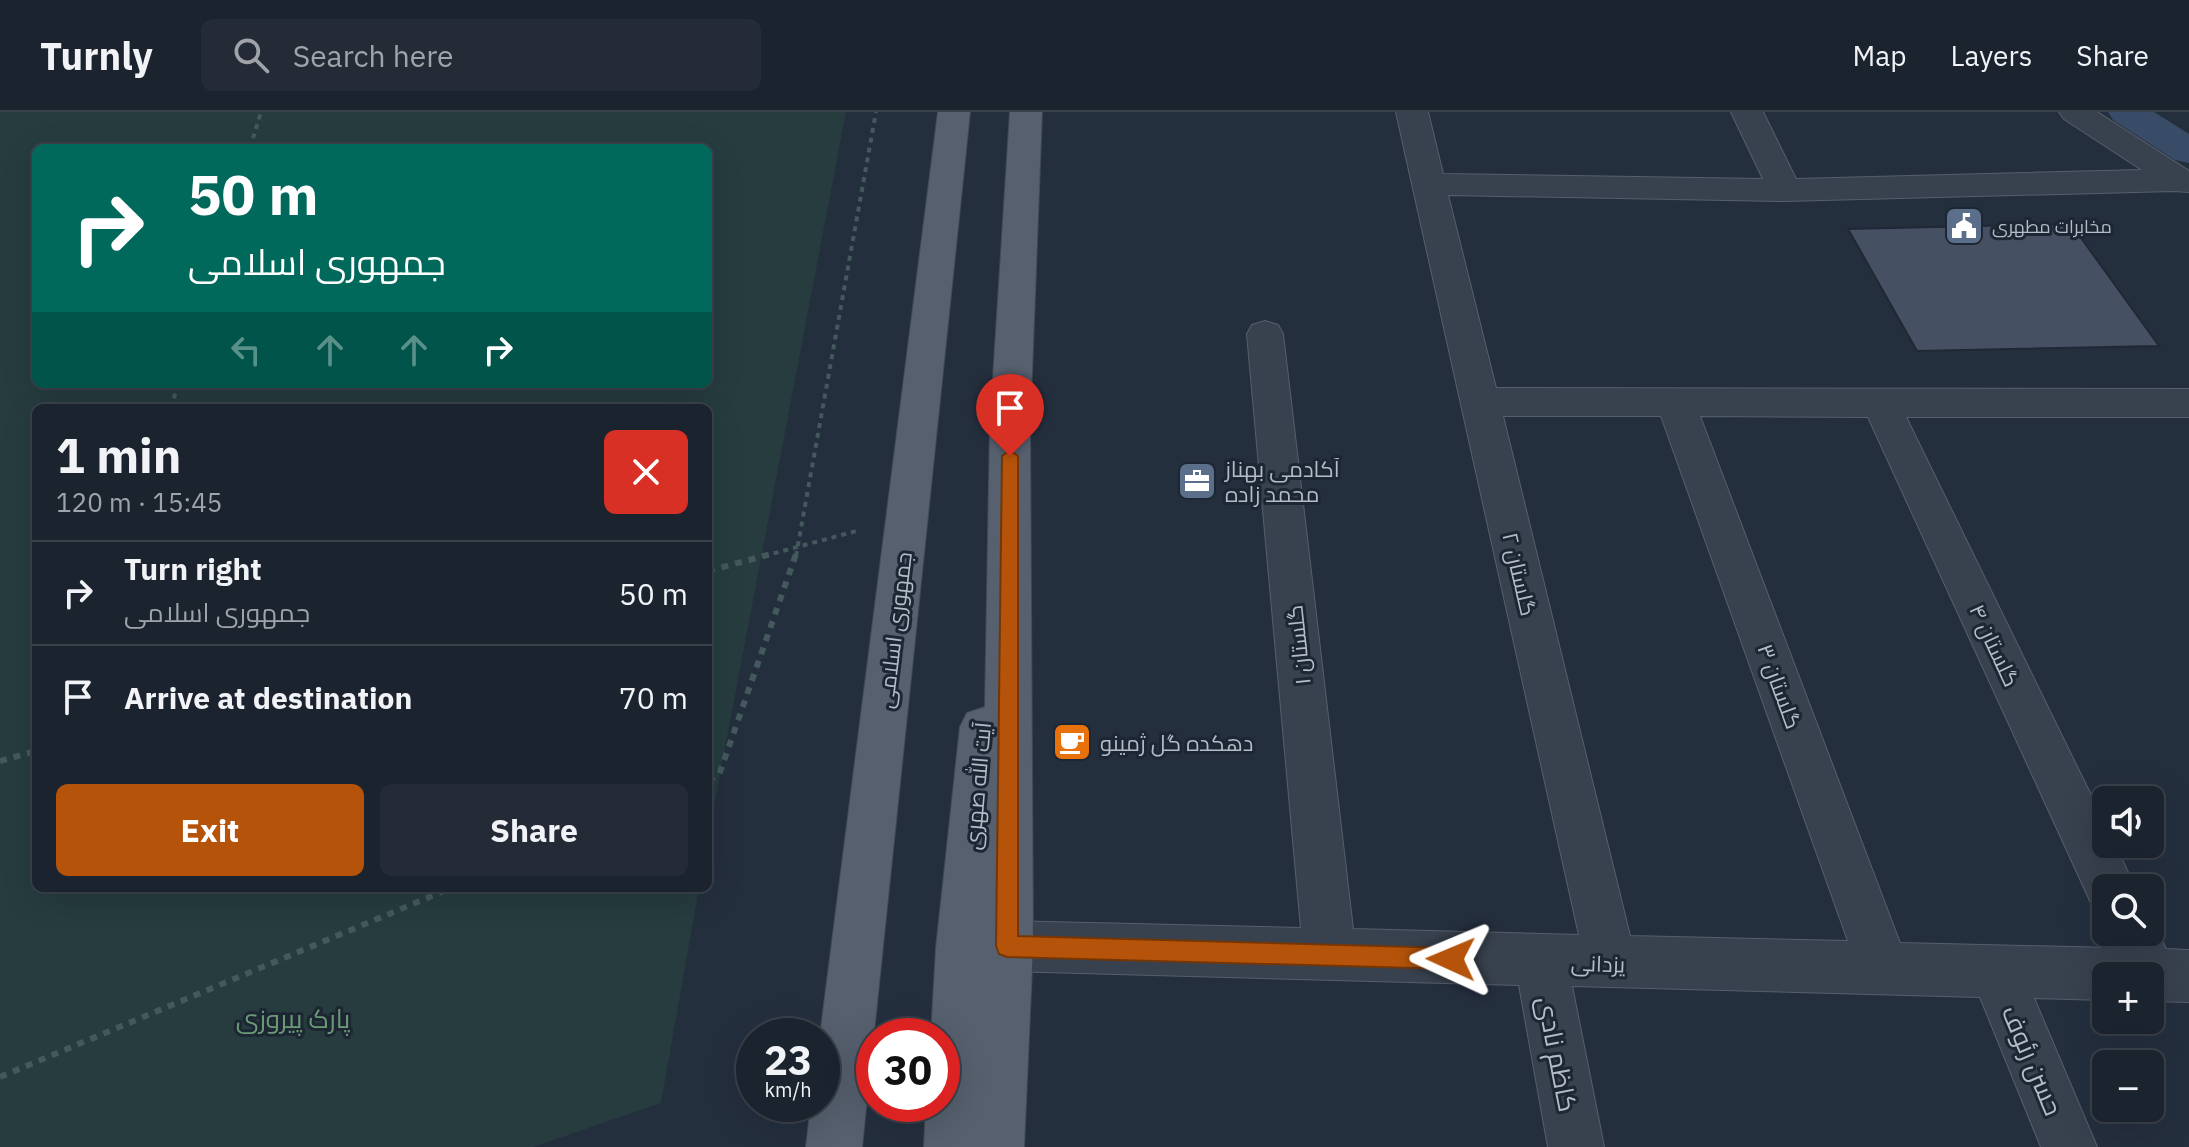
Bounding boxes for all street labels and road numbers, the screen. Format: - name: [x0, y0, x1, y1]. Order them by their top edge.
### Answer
- street label: گلستان ۲: [1496, 529, 1544, 619]
- street label: جمهوری اسلامی: [870, 550, 918, 710]
- street label: گلستان ۴: [1963, 599, 2027, 691]
- street label: گلستان ۱: [1279, 604, 1317, 686]
- street label: گلستان ۳: [1751, 640, 1809, 732]
- street label: آیت الله صهری: [957, 721, 997, 851]
- street label: یزدانی: [1570, 948, 1626, 978]
- street label: کاظم نادی: [1528, 993, 1586, 1115]
- street label: حسن رئوف: [1995, 1000, 2071, 1120]

